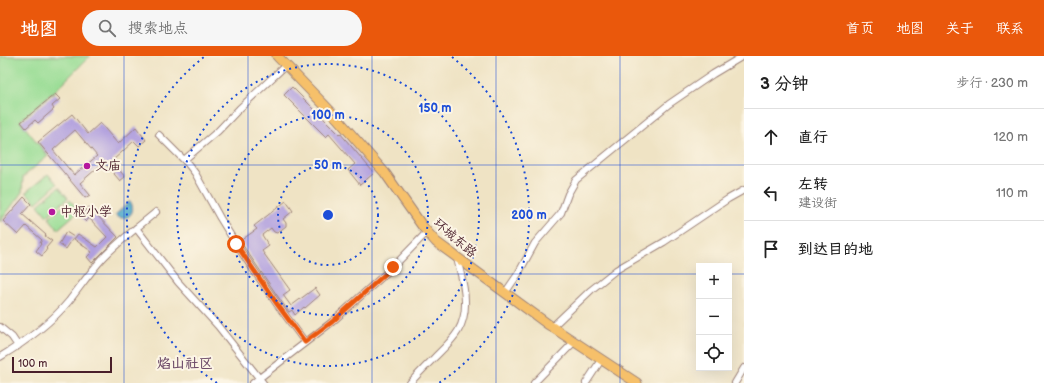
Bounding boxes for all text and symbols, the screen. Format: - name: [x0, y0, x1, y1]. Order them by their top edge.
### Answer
- search box: [82, 10, 362, 46]
- icon: search: [96, 17, 118, 39]
- text: 地图: [20, 18, 58, 41]
- text: 搜索地点: [128, 19, 188, 38]
- text: 首页: [846, 20, 874, 37]
- text: 地图: [896, 20, 924, 37]
- text: 关于: [946, 20, 974, 37]
- text: 联系: [996, 20, 1024, 37]
- text: 3 分钟: [760, 74, 809, 94]
- text: 步行 · 230 m: [956, 75, 1028, 91]
- text: 150 m: [419, 101, 451, 116]
- text: 100 m: [311, 108, 345, 123]
- icon: ahead: [760, 126, 782, 148]
- text: 直行: [798, 128, 828, 147]
- text: 120 m: [993, 129, 1028, 145]
- place label: 文庙: [95, 158, 121, 174]
- text: 50 m: [314, 158, 342, 173]
- marker: 文庙: [82, 161, 92, 171]
- text: 左转: [798, 175, 828, 194]
- icon: left: [760, 182, 782, 204]
- text: 110 m: [996, 185, 1028, 201]
- text: 建设街: [798, 195, 837, 211]
- place label: 中枢小学: [60, 204, 112, 220]
- marker: 中枢小学: [47, 207, 57, 217]
- centre of rings: [321, 208, 335, 222]
- text: 200 m: [511, 208, 547, 223]
- street label: 环城东路: [430, 215, 480, 261]
- route start: [227, 235, 245, 253]
- icon: arrive: [760, 238, 782, 260]
- text: 到达目的地: [798, 240, 873, 259]
- route end: [384, 258, 402, 276]
- map controls: [696, 263, 732, 371]
- button: +: [696, 263, 732, 299]
- button: −: [696, 299, 732, 335]
- button: locate: [696, 335, 732, 371]
- scale bar: [12, 355, 112, 374]
- district label: 焰山社区: [157, 355, 213, 372]
- text: 100 m: [18, 357, 47, 370]

